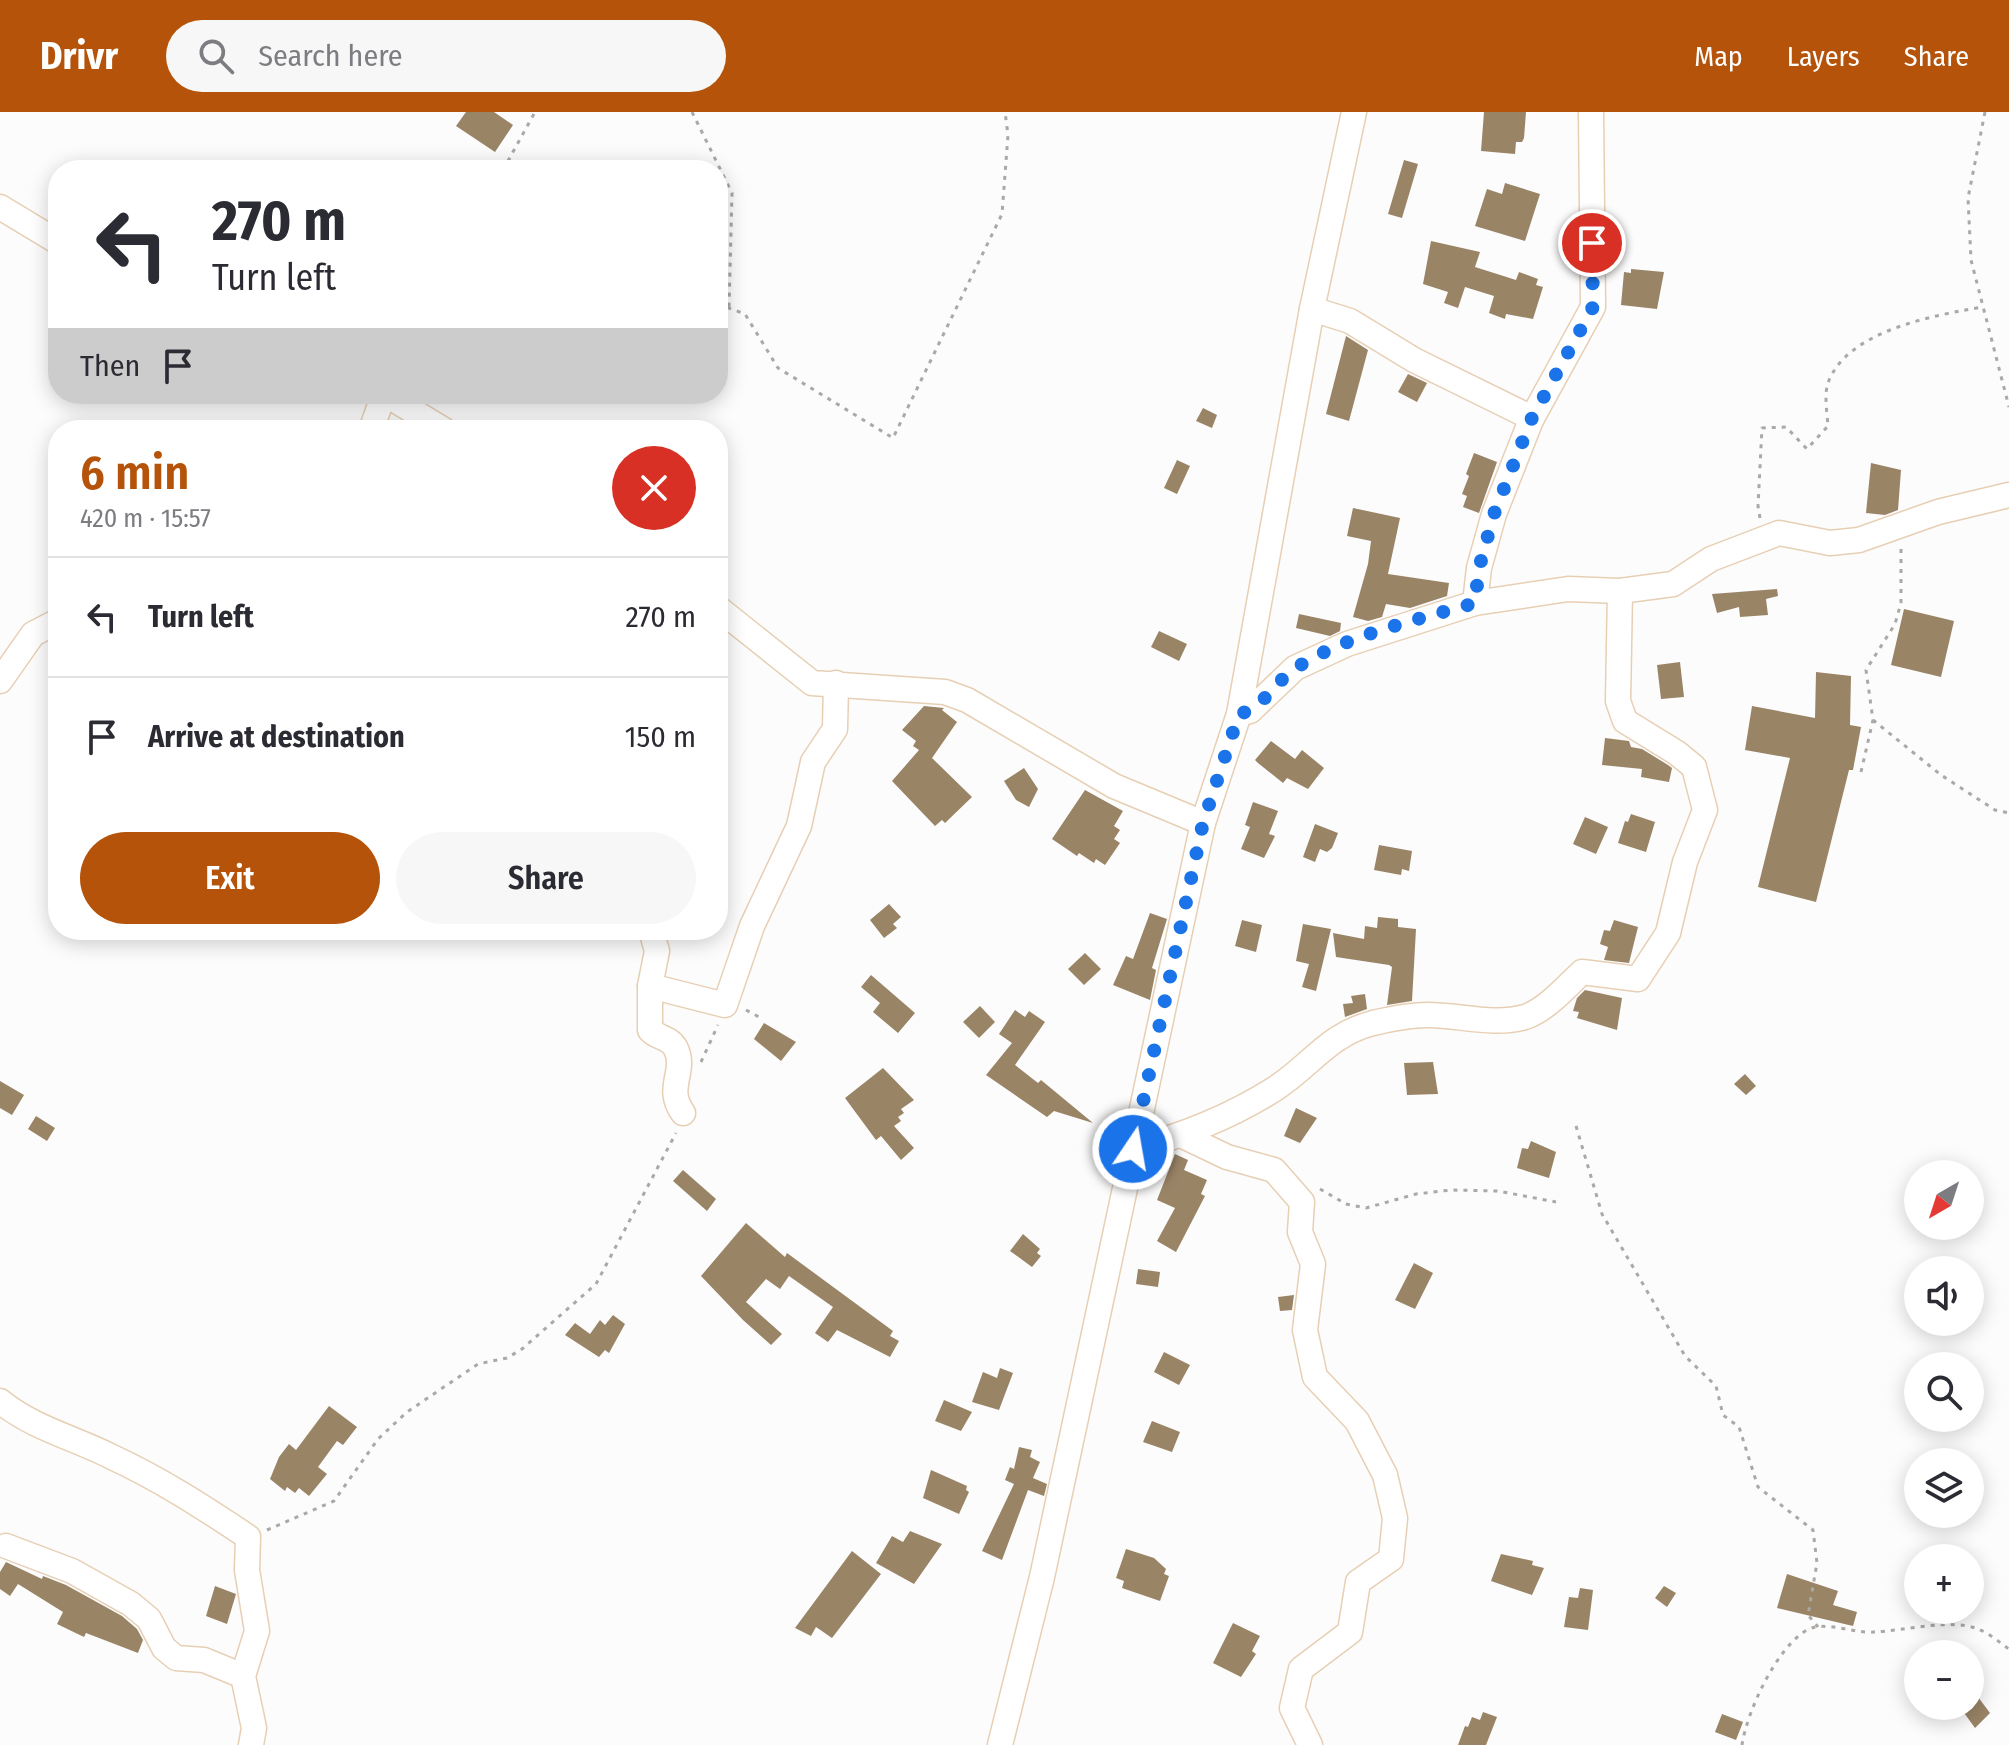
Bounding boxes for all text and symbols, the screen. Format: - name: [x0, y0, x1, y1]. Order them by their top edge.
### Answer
- search box: [166, 20, 726, 92]
- text: Drivr: [40, 33, 118, 79]
- icon: search: [194, 34, 238, 78]
- text: Search here: [258, 38, 403, 74]
- text: Map: [1694, 40, 1743, 73]
- text: Layers: [1787, 40, 1860, 73]
- text: Share: [1904, 40, 1969, 73]
- text: 270 m: [212, 188, 346, 255]
- icon: left: [80, 192, 184, 296]
- pin: [1558, 209, 1626, 277]
- icon: arrive: [1570, 221, 1614, 265]
- text: Turn left: [212, 256, 336, 300]
- icon: arrive: [156, 344, 200, 388]
- text: Then: [80, 348, 140, 384]
- text: 6 min: [80, 444, 189, 502]
- button: close: [612, 446, 696, 530]
- text: 420 m · 15:57: [80, 503, 211, 534]
- icon: left: [80, 595, 124, 639]
- text: Turn left: [148, 599, 254, 635]
- text: 270 m: [625, 599, 696, 635]
- icon: arrive: [80, 715, 124, 759]
- text: Arrive at destination: [148, 719, 405, 755]
- text: 150 m: [625, 719, 696, 755]
- button: Exit: [80, 832, 380, 924]
- button: Share: [396, 832, 696, 924]
- position arrow: [1091, 1107, 1175, 1191]
- north arrow: [1904, 1160, 1984, 1240]
- map controls: [1904, 1160, 1984, 1720]
- button: sound: [1904, 1256, 1984, 1336]
- button: search: [1904, 1352, 1984, 1432]
- button: layers: [1904, 1448, 1984, 1528]
- button: +: [1904, 1544, 1984, 1624]
- button: −: [1904, 1640, 1984, 1720]

